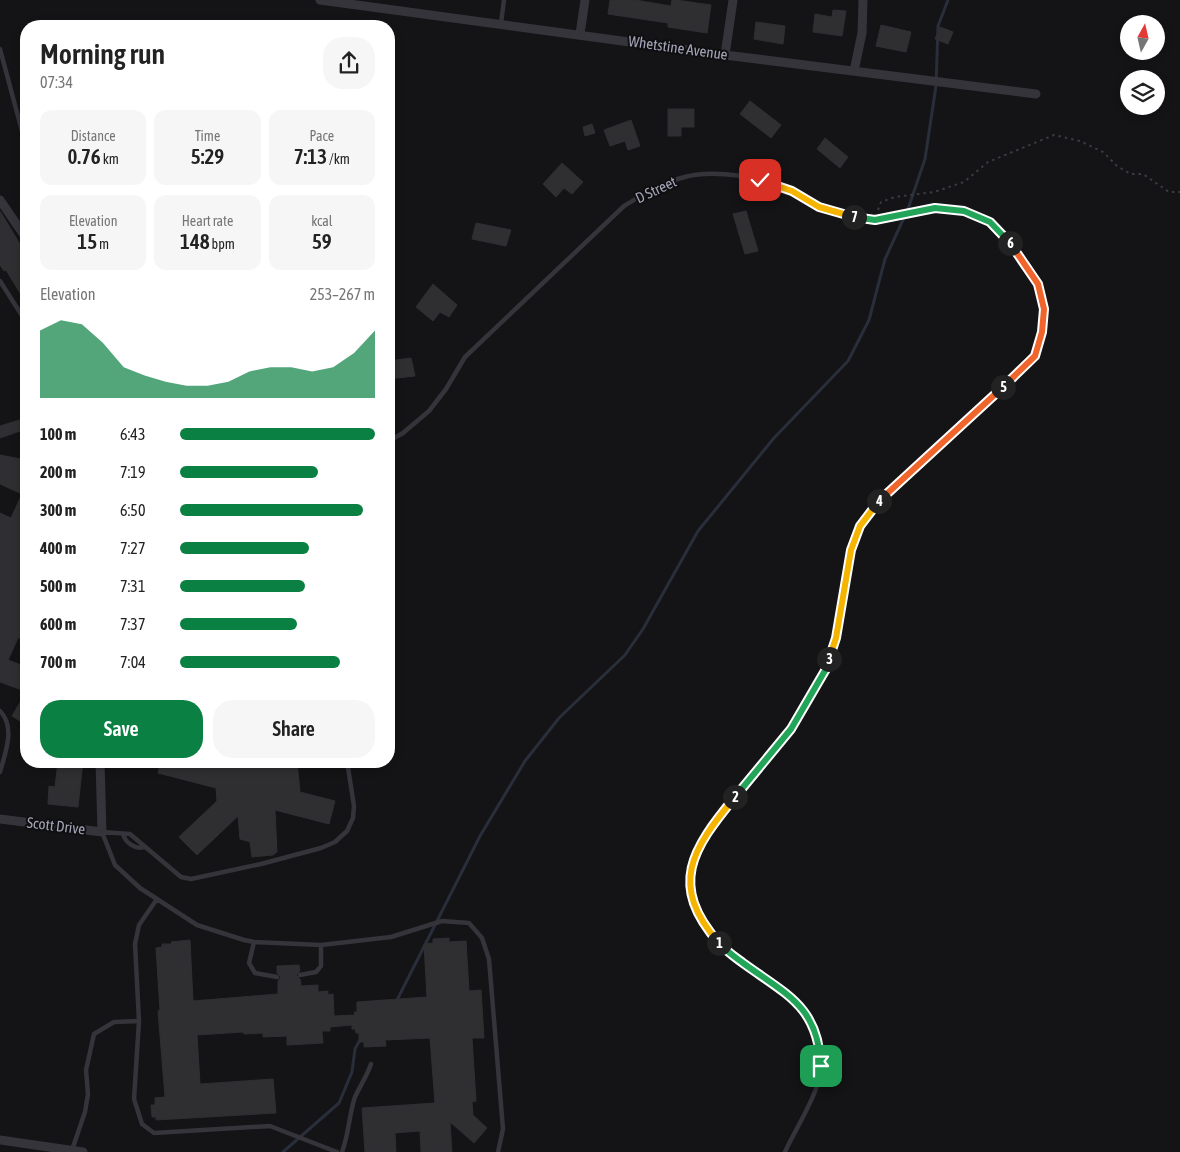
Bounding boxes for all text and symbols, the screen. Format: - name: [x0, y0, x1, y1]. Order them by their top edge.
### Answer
- north arrow: [1120, 15, 1165, 60]
- map controls: [1120, 15, 1165, 115]
- street label: Whetstine Avenue: [627, 32, 729, 63]
- button: share: [323, 37, 375, 89]
- text: Morning run: [40, 38, 165, 70]
- button: layers: [1120, 70, 1165, 115]
- text: 07:34: [40, 73, 73, 91]
- text: Distance: [71, 128, 116, 144]
- text: Time: [195, 128, 220, 144]
- text: Pace: [310, 128, 334, 144]
- text: 0.76: [67, 144, 101, 168]
- text: 5:29: [191, 144, 224, 168]
- text: 7:13: [294, 144, 327, 168]
- text: km: [101, 151, 119, 167]
- text: /km: [327, 151, 350, 167]
- pin: [739, 159, 781, 201]
- icon: check: [746, 166, 774, 194]
- street label: D Street: [633, 173, 679, 206]
- pin: 7: [842, 204, 866, 230]
- text: 7: [851, 209, 858, 225]
- text: Elevation: [69, 213, 117, 229]
- text: Heart rate: [182, 213, 233, 229]
- text: kcal: [311, 213, 332, 229]
- text: 15: [77, 229, 97, 253]
- text: 148: [180, 229, 210, 253]
- text: 59: [312, 229, 332, 253]
- pin: 6: [998, 230, 1022, 256]
- text: 6: [1007, 235, 1014, 251]
- text: m: [97, 236, 109, 252]
- text: bpm: [210, 236, 235, 252]
- text: Elevation: [40, 285, 95, 303]
- text: 253–267 m: [310, 285, 375, 303]
- pin: 5: [990, 374, 1016, 400]
- text: 5: [1000, 379, 1007, 395]
- text: 100 m: [40, 425, 76, 443]
- text: 6:43: [120, 425, 145, 443]
- text: 200 m: [40, 463, 76, 481]
- text: 7:19: [120, 463, 145, 481]
- pin: 4: [866, 488, 892, 514]
- text: 4: [876, 493, 883, 509]
- text: 300 m: [40, 501, 76, 519]
- text: 6:50: [120, 501, 145, 519]
- text: 400 m: [40, 539, 76, 557]
- text: 7:27: [120, 539, 145, 557]
- text: 500 m: [40, 577, 76, 595]
- text: 7:31: [120, 577, 145, 595]
- text: 600 m: [40, 615, 76, 633]
- text: 7:37: [120, 615, 145, 633]
- pin: 3: [816, 646, 842, 672]
- text: 3: [826, 651, 833, 667]
- text: 700 m: [40, 653, 76, 671]
- text: 7:04: [120, 653, 146, 671]
- button: Save: [40, 700, 203, 758]
- button: Share: [213, 700, 375, 758]
- pin: 2: [722, 784, 748, 810]
- text: 2: [732, 789, 739, 805]
- street label: Scott Drive: [26, 813, 86, 838]
- pin: 1: [706, 930, 732, 956]
- text: 1: [716, 935, 723, 951]
- pin: [800, 1045, 842, 1087]
- icon: arrive: [807, 1052, 835, 1080]

